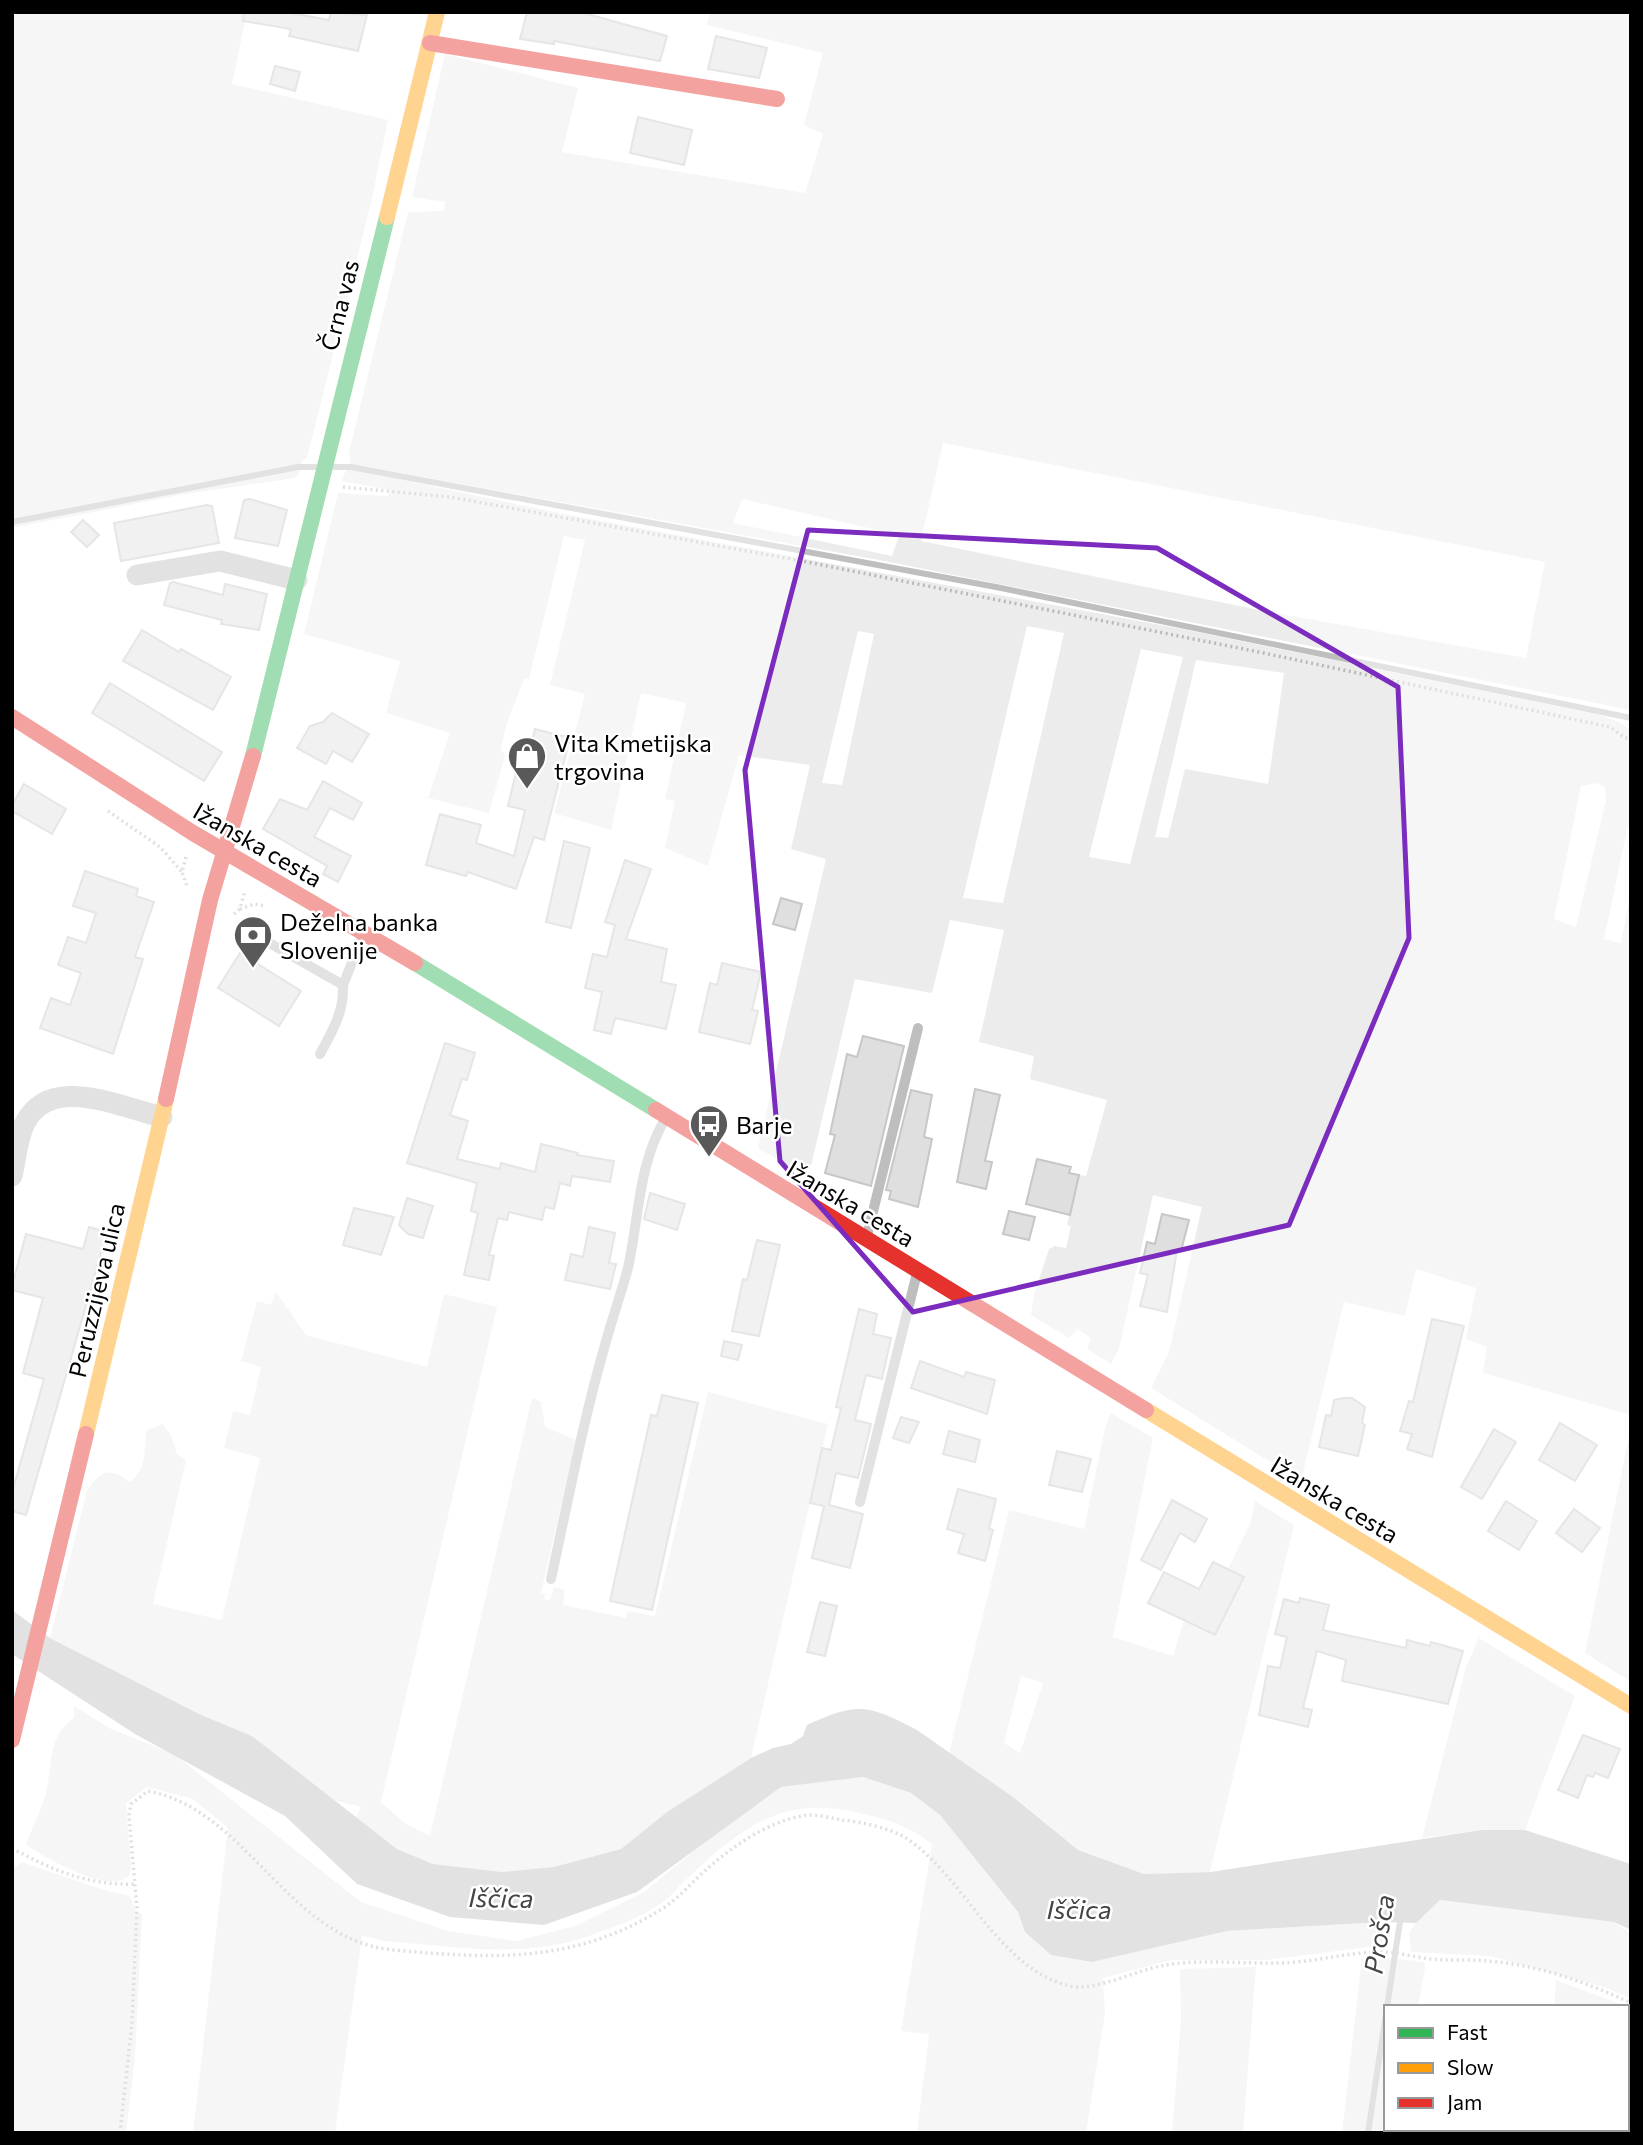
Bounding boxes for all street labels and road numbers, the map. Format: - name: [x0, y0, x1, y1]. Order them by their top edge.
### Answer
- street label: Črna vas: [314, 257, 364, 353]
- street label: Ižanska cesta: [188, 795, 328, 893]
- street label: Ižanska cesta: [782, 1154, 920, 1252]
- street label: Peruzzijeva ulica: [62, 1200, 130, 1380]
- street label: Ižanska cesta: [1266, 1450, 1404, 1548]

